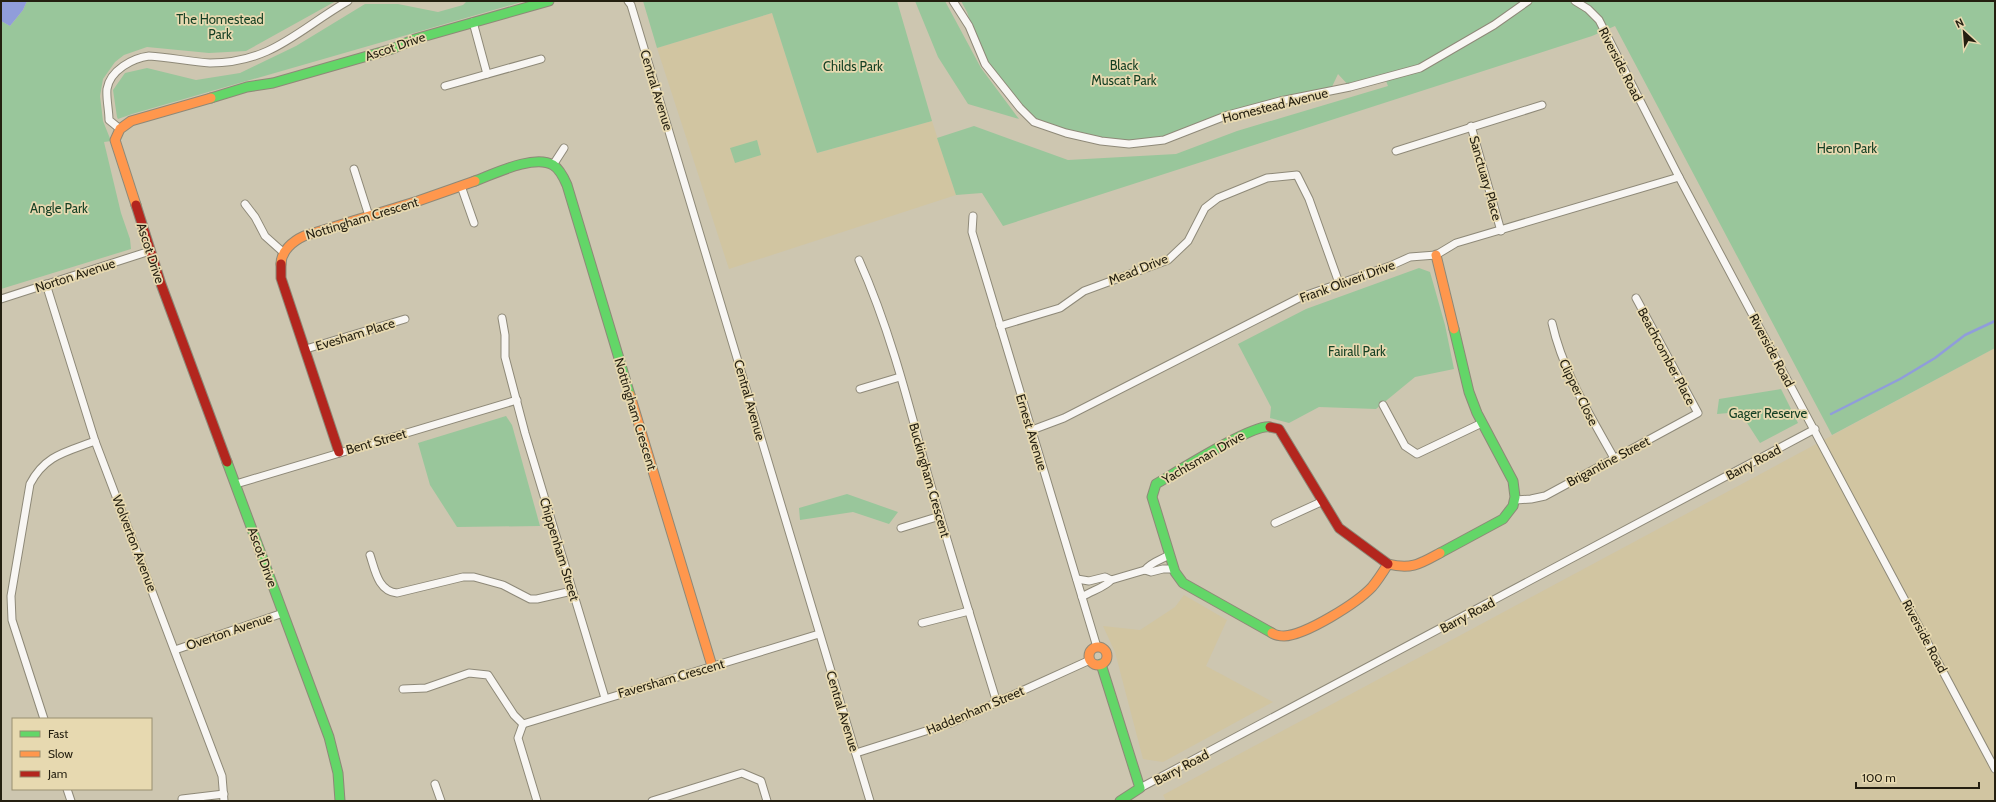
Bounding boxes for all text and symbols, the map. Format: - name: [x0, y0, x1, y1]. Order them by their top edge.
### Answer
- park label: The Homestead Park: [176, 11, 264, 42]
- north arrow: [1944, 12, 1984, 52]
- text: N: [1953, 15, 1966, 31]
- street label: Riverside Road: [1596, 24, 1646, 104]
- street label: Ascot Drive: [363, 28, 428, 64]
- street label: Central Avenue: [637, 48, 677, 133]
- park label: Black Muscat Park: [1091, 57, 1157, 88]
- park label: Childs Park: [823, 58, 883, 74]
- street label: Homestead Avenue: [1221, 84, 1330, 126]
- street label: Sanctuary Place: [1466, 134, 1506, 222]
- park label: Heron Park: [1817, 140, 1877, 156]
- street label: Nottingham Crescent: [304, 193, 421, 243]
- park label: Angle Park: [30, 200, 88, 216]
- street label: Ascot Drive: [134, 221, 168, 286]
- street label: Mead Drive: [1106, 250, 1170, 288]
- street label: Norton Avenue: [33, 254, 117, 295]
- street label: Frank Oliveri Drive: [1297, 256, 1397, 306]
- street label: Beachcomber Place: [1635, 305, 1700, 408]
- street label: Riverside Road: [1746, 311, 1798, 389]
- street label: Evesham Place: [313, 314, 397, 354]
- park label: Fairall Park: [1328, 343, 1386, 359]
- street label: Nottingham Crescent: [611, 356, 661, 473]
- street label: Clipper Close: [1556, 356, 1602, 428]
- street label: Central Avenue: [731, 358, 769, 443]
- street label: Ernest Avenue: [1013, 392, 1051, 472]
- park label: Gager Reserve: [1729, 405, 1808, 421]
- street label: Buckingham Crescent: [906, 421, 954, 540]
- street label: Bent Street: [344, 425, 409, 457]
- street label: Yachtsman Drive: [1158, 427, 1247, 488]
- street label: Brigantine Street: [1564, 432, 1653, 490]
- street label: Barry Road: [1723, 441, 1783, 483]
- street label: Wolverton Avenue: [109, 493, 161, 594]
- street label: Chippenham Street: [537, 495, 584, 603]
- street label: Ascot Drive: [245, 525, 281, 590]
- street label: Barry Road: [1437, 594, 1497, 636]
- street label: Riverside Road: [1899, 597, 1951, 675]
- street label: Overton Avenue: [184, 609, 274, 653]
- street label: Faversham Crescent: [616, 655, 727, 701]
- street label: Central Avenue: [823, 669, 863, 754]
- street label: Haddenham Street: [924, 682, 1027, 738]
- legend: [12, 718, 152, 790]
- text: Fast: [48, 726, 68, 741]
- text: Slow: [48, 746, 73, 761]
- street label: Barry Road: [1151, 746, 1211, 788]
- scale bar: [1856, 764, 1979, 790]
- text: Jam: [47, 766, 67, 781]
- text: 100 m: [1862, 770, 1896, 785]

